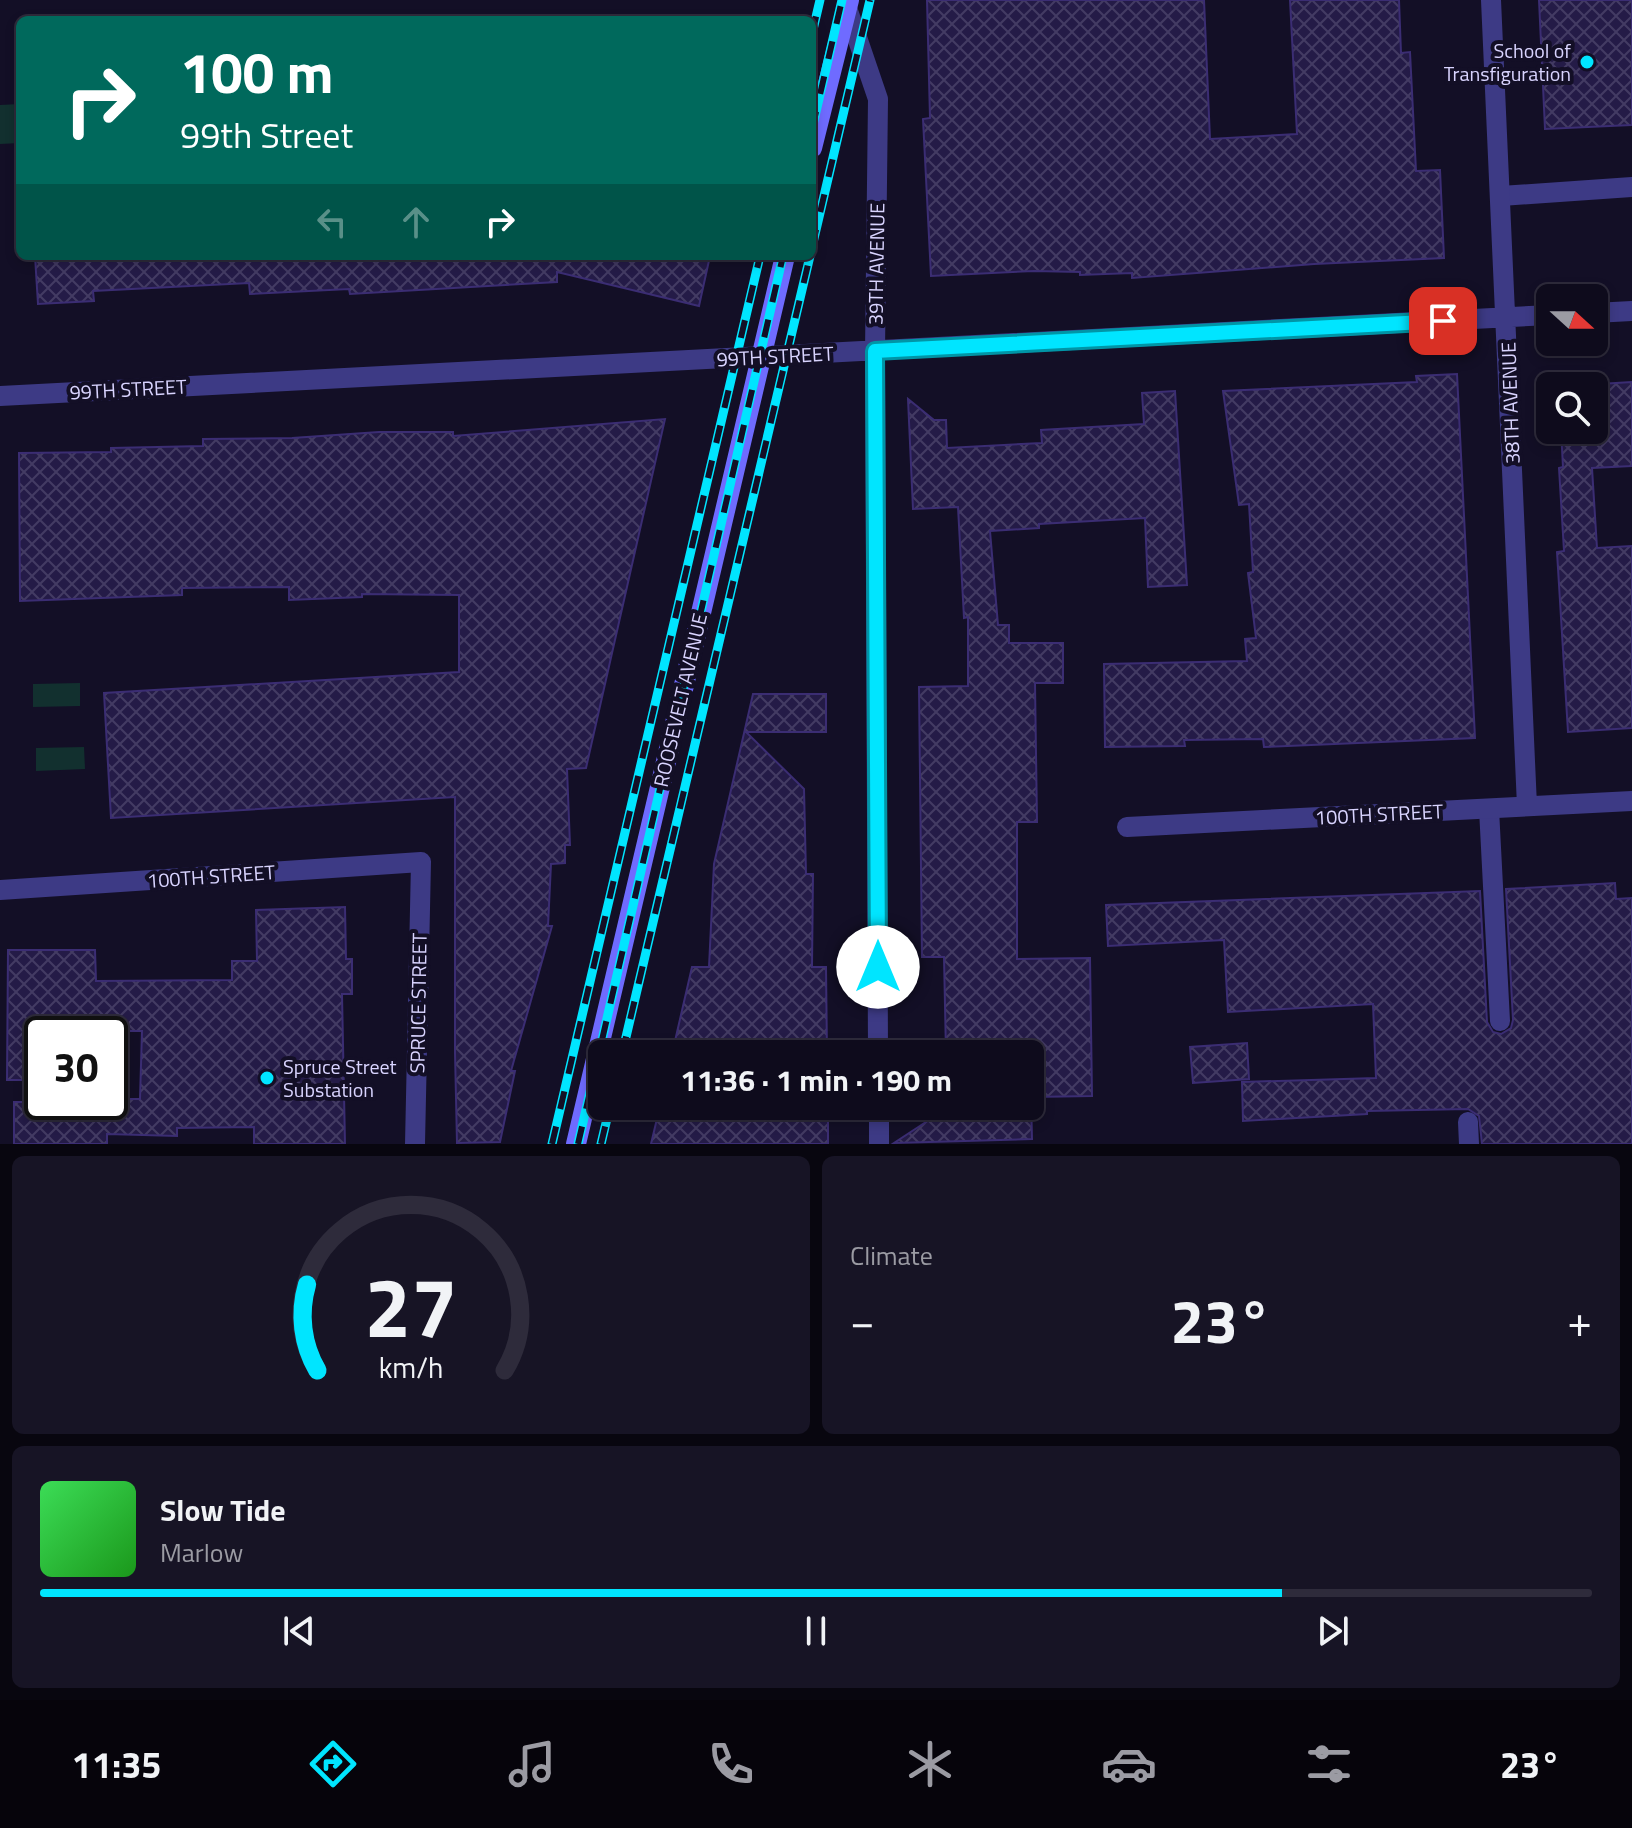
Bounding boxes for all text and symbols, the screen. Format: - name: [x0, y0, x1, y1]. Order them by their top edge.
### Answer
- text: 100 m: [180, 30, 333, 115]
- place label: School of Transfiguration: [1444, 35, 1571, 89]
- icon: right: [48, 48, 152, 152]
- marker: School of Transfiguration: [1578, 53, 1596, 71]
- text: 99th Street: [180, 107, 353, 162]
- icon: left: [310, 200, 354, 244]
- icon: ahead: [394, 200, 438, 244]
- icon: right: [478, 200, 522, 244]
- street label: 39TH AVENUE: [859, 203, 893, 325]
- north arrow: [1536, 284, 1608, 356]
- map controls: [1536, 284, 1608, 444]
- pin: [1409, 287, 1477, 355]
- icon: arrive: [1421, 299, 1465, 343]
- street label: 99TH STREET: [716, 337, 835, 375]
- street label: 38TH AVENUE: [1492, 341, 1528, 465]
- street label: 99TH STREET: [69, 370, 188, 408]
- button: search: [1536, 372, 1608, 444]
- street label: ROOSEVELT AVENUE: [645, 610, 715, 790]
- street label: 100TH STREET: [1314, 795, 1444, 833]
- street label: 100TH STREET: [146, 856, 277, 896]
- position arrow: [836, 925, 920, 1009]
- street label: SPRUCE STREET: [401, 932, 435, 1074]
- speed limit sign: 30: [24, 1016, 128, 1120]
- place label: Spruce Street Substation: [283, 1051, 397, 1105]
- text: 11:36 · 1 min · 190 m: [680, 1057, 952, 1103]
- marker: Spruce Street Substation: [258, 1069, 276, 1087]
- text: Climate: [850, 1236, 933, 1275]
- text: 27: [364, 1243, 458, 1369]
- text: 23°: [1171, 1275, 1271, 1366]
- text: −: [850, 1287, 875, 1354]
- text: +: [1567, 1287, 1592, 1354]
- text: km/h: [379, 1346, 443, 1389]
- text: Slow Tide: [160, 1487, 285, 1533]
- text: Marlow: [160, 1533, 243, 1572]
- icon: previous: [277, 1609, 321, 1653]
- icon: pause: [794, 1609, 838, 1653]
- icon: next: [1311, 1609, 1355, 1653]
- icon: directions: [305, 1736, 361, 1792]
- icon: music: [504, 1736, 560, 1792]
- icon: phone: [703, 1736, 759, 1792]
- icon: climate: [902, 1736, 958, 1792]
- icon: car: [1101, 1736, 1157, 1792]
- icon: filters: [1301, 1736, 1357, 1792]
- text: 11:35: [72, 1737, 161, 1792]
- text: 23°: [1500, 1737, 1560, 1792]

